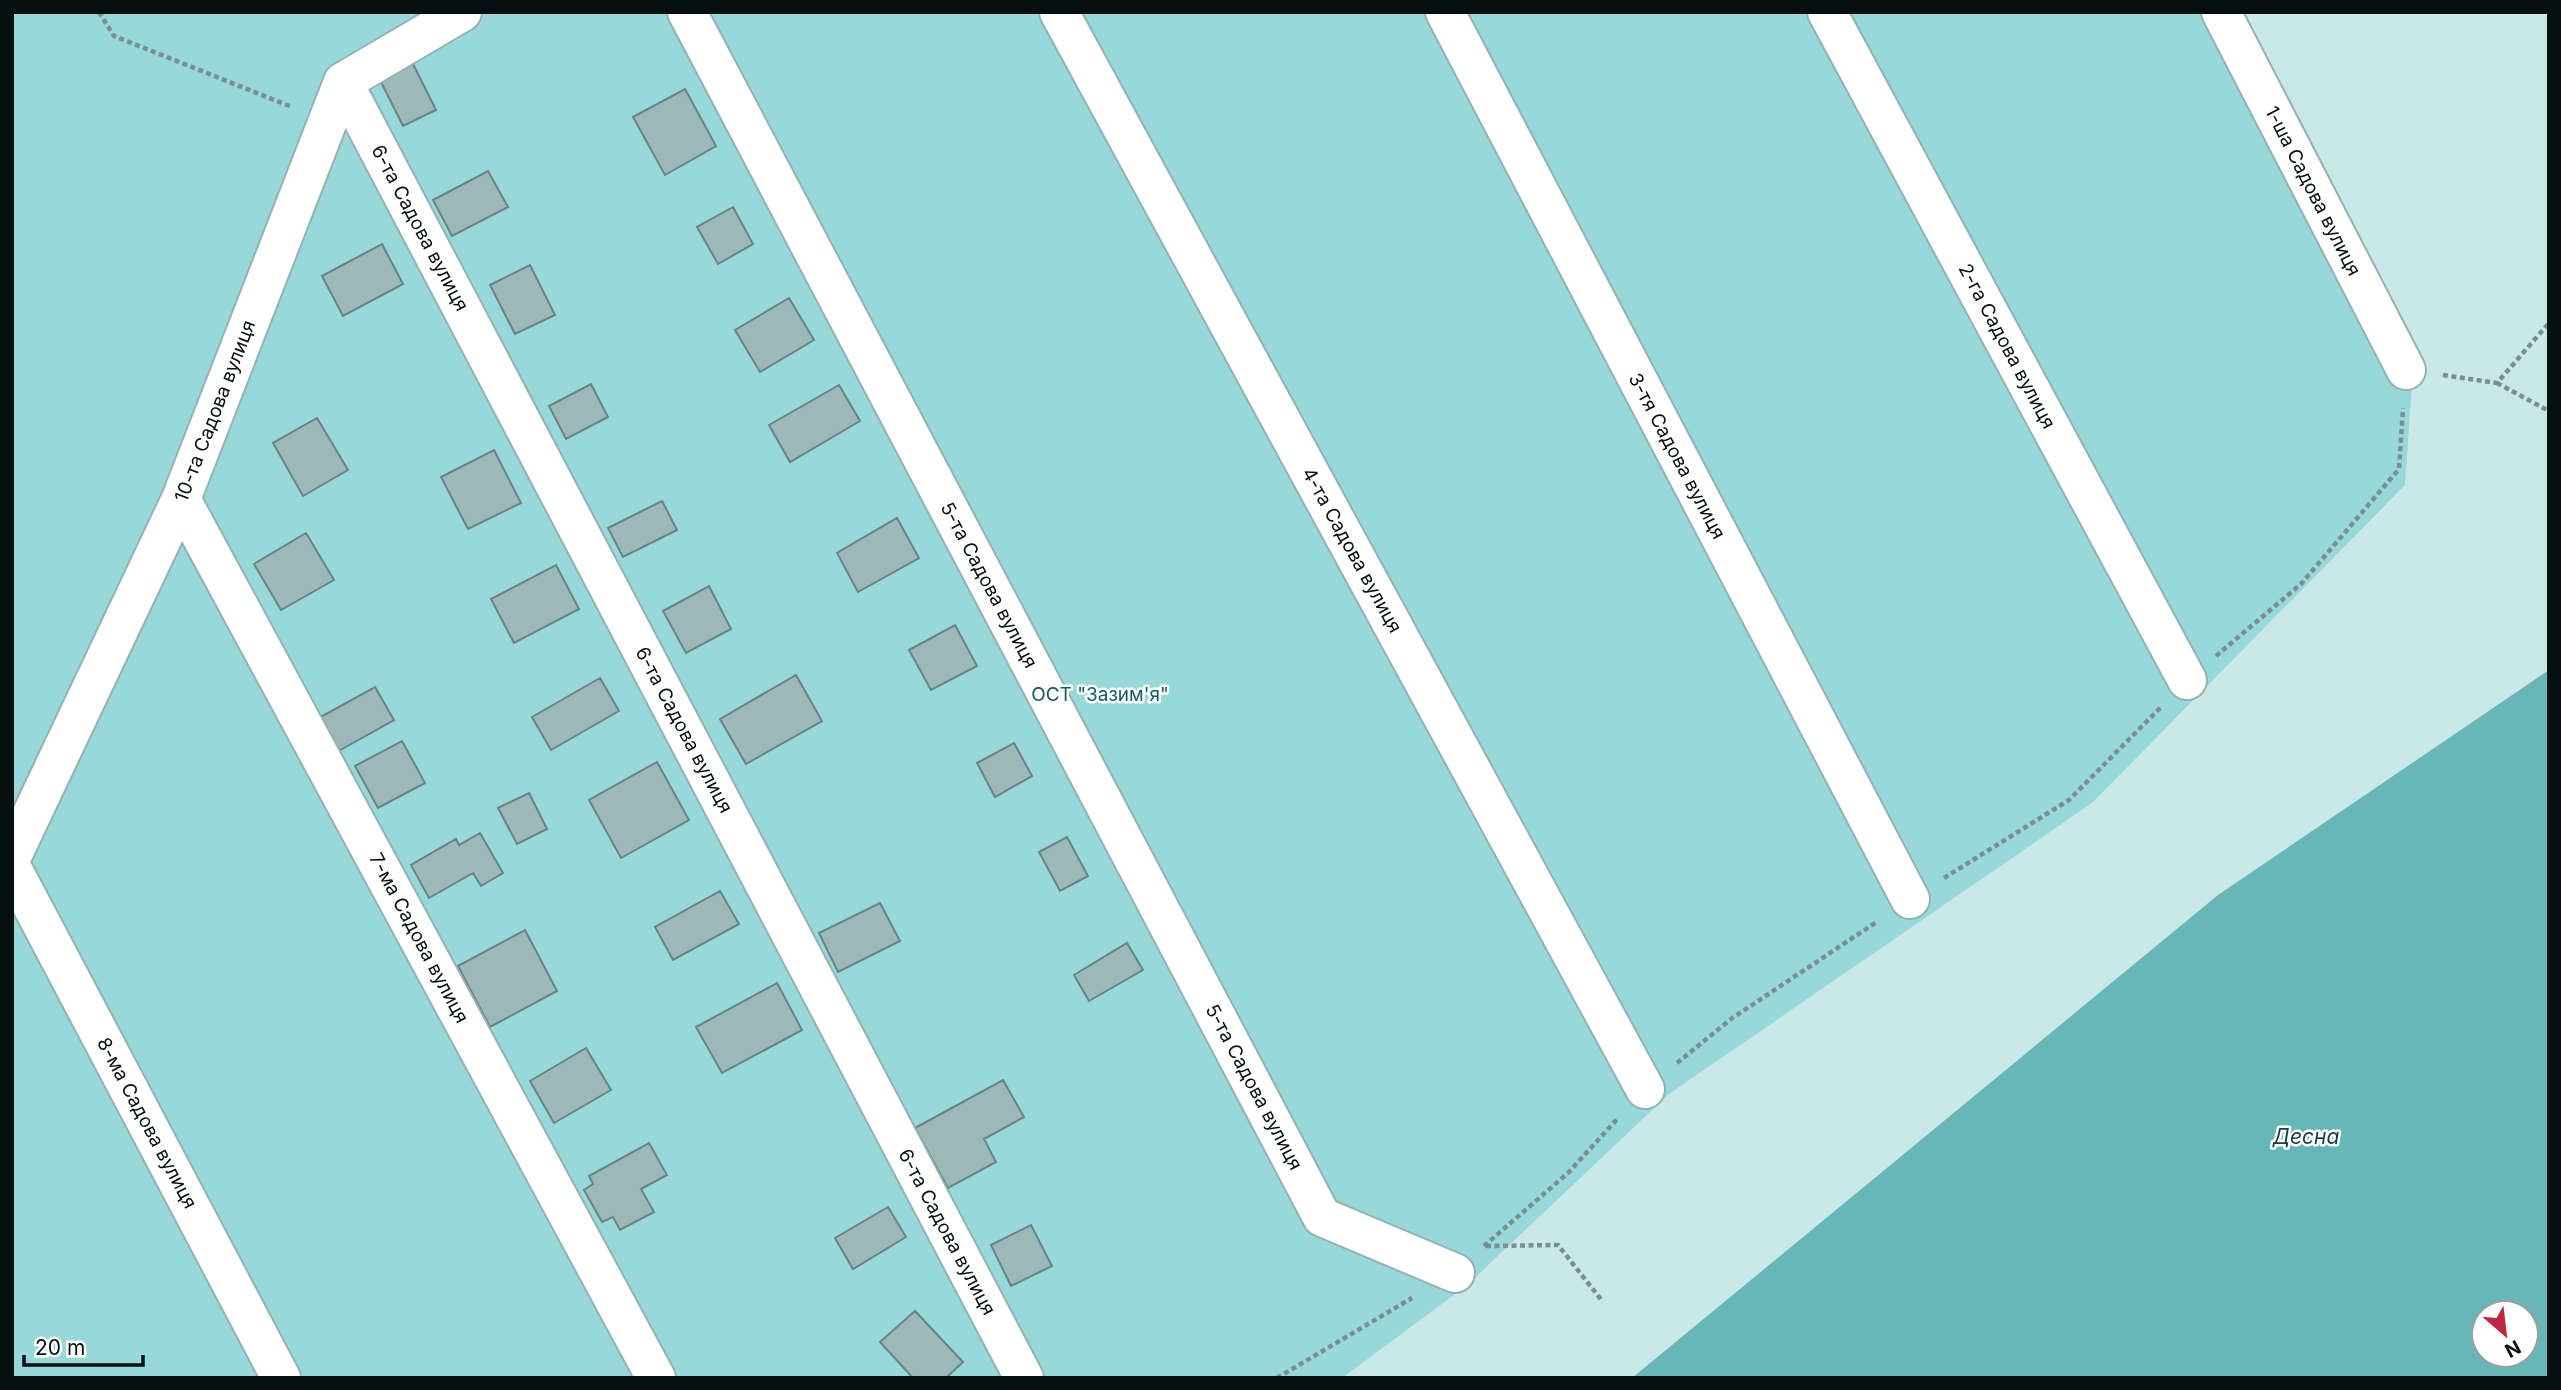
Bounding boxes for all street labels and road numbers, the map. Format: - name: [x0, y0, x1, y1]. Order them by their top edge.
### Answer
- street label: 1-ша Садова вулиця: [2260, 102, 2366, 280]
- street label: 6-та Садова вулиця: [367, 141, 473, 315]
- street label: 2-га Садова вулиця: [1954, 259, 2060, 433]
- street label: 10-та Садова вулиця: [170, 317, 260, 505]
- street label: 3-тя Садова вулиця: [1624, 369, 1730, 543]
- street label: 4-та Садова вулиця: [1297, 463, 1407, 637]
- street label: 5-та Садова вулиця: [936, 498, 1042, 672]
- street label: 6-та Садова вулиця: [631, 643, 737, 817]
- street label: 7-ма Садова вулиця: [364, 849, 474, 1027]
- street label: 5-та Садова вулиця: [1201, 1000, 1307, 1174]
- street label: 8-ма Садова вулиця: [92, 1034, 202, 1212]
- street label: 6-та Садова вулиця: [894, 1145, 1000, 1319]

